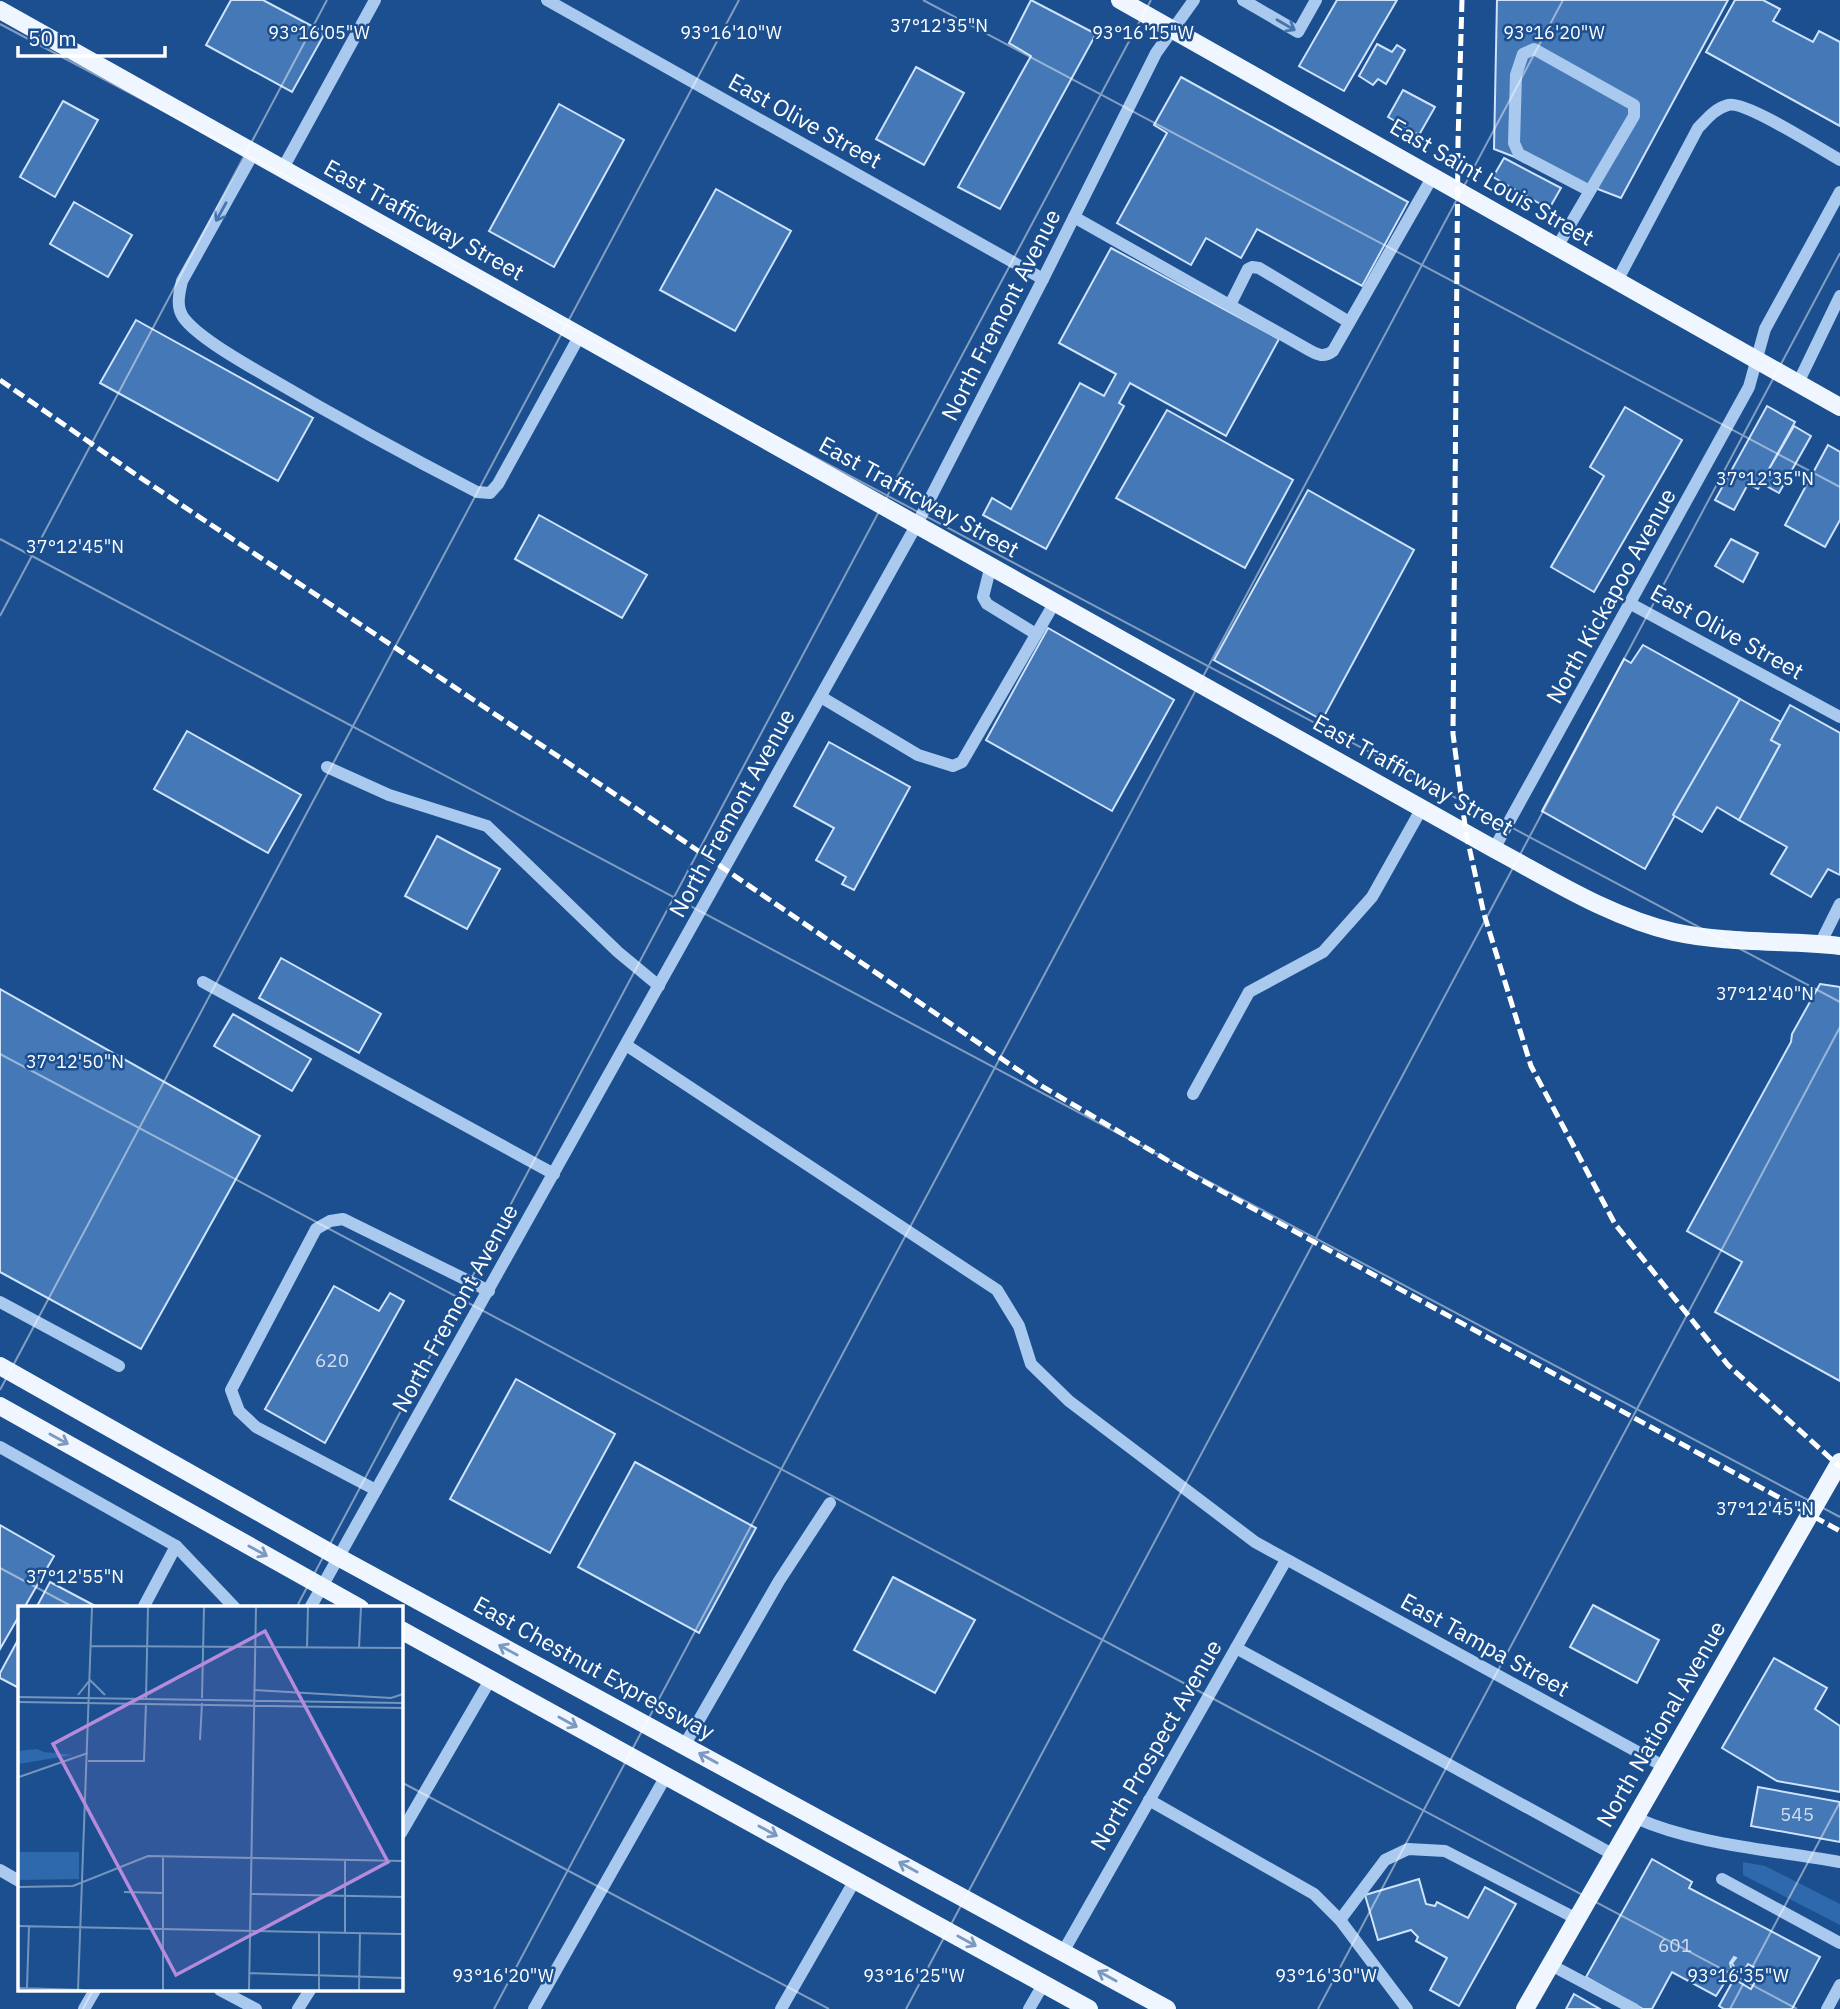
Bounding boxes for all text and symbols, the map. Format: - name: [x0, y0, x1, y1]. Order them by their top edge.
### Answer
- scale bar: [18, 14, 164, 58]
- text: 37°12'35"N: [890, 14, 988, 37]
- one-way arrow: [1276, 18, 1296, 32]
- text: 93°16'05"W: [268, 21, 370, 44]
- text: 93°16'10"W: [680, 21, 782, 44]
- text: 93°16'15"W: [1092, 21, 1194, 44]
- text: 93°16'20"W: [1503, 21, 1605, 44]
- text: 50 m: [28, 24, 77, 52]
- street label: East Olive Street: [724, 66, 887, 175]
- street label: East Saint Louis Street: [1385, 110, 1600, 252]
- street label: East Trafficway Street: [319, 152, 530, 287]
- one-way arrow: [214, 201, 227, 222]
- street label: North Fremont Avenue: [934, 204, 1067, 426]
- street label: East Trafficway Street: [814, 429, 1025, 564]
- text: 37°12'35"N: [1716, 467, 1814, 490]
- street label: North Kickapoo Avenue: [1538, 483, 1682, 709]
- text: 37°12'45"N: [26, 535, 124, 558]
- street label: East Olive Street: [1646, 577, 1809, 686]
- street label: North Fremont Avenue: [661, 703, 801, 922]
- street label: East Trafficway Street: [1308, 707, 1519, 842]
- text: 37°12'40"N: [1716, 982, 1814, 1005]
- text: 37°12'50"N: [26, 1050, 124, 1073]
- street label: North Fremont Avenue: [384, 1198, 524, 1417]
- house number: 620: [315, 1348, 349, 1372]
- one-way arrow: [49, 1432, 69, 1446]
- text: 37°12'45"N: [1716, 1497, 1814, 1520]
- one-way arrow: [247, 1544, 267, 1558]
- text: 37°12'55"N: [26, 1565, 124, 1588]
- street label: East Tampa Street: [1396, 1585, 1575, 1703]
- street label: East Chestnut Expressway: [468, 1588, 721, 1746]
- inset map: [18, 1606, 402, 1992]
- street label: North National Avenue: [1589, 1615, 1731, 1832]
- street label: North Prospect Avenue: [1083, 1634, 1228, 1855]
- one-way arrow: [498, 1642, 519, 1656]
- one-way arrow: [557, 1716, 578, 1729]
- one-way arrow: [698, 1751, 719, 1765]
- house number: 545: [1780, 1802, 1814, 1826]
- one-way arrow: [757, 1824, 777, 1838]
- one-way arrow: [898, 1860, 918, 1874]
- house number: 601: [1658, 1933, 1692, 1957]
- one-way arrow: [956, 1935, 977, 1948]
- text: 93°16'20"W: [452, 1964, 554, 1987]
- text: 93°16'25"W: [863, 1964, 965, 1987]
- text: 93°16'30"W: [1275, 1964, 1377, 1987]
- text: 93°16'35"W: [1687, 1964, 1789, 1987]
- one-way arrow: [1098, 1969, 1118, 1983]

